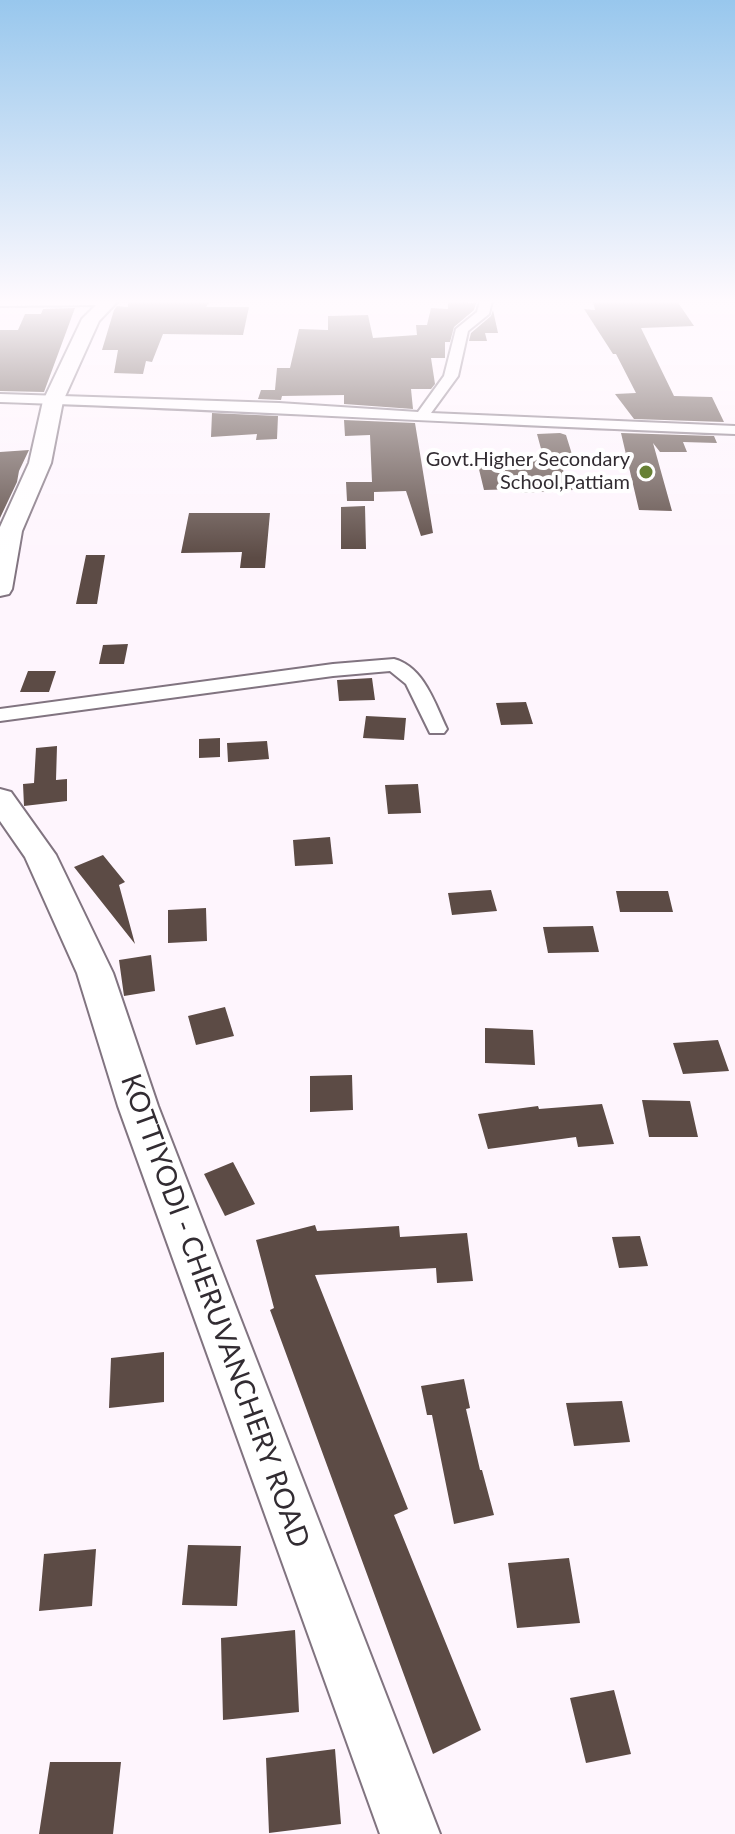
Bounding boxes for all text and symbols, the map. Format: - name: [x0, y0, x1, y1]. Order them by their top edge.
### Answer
- place label: Govt.Higher Secondary School,Pattiam: [426, 448, 630, 495]
- marker: Govt.Higher Secondary School,Pattiam: [637, 463, 655, 481]
- street label: KOTTIYODI - CHERUVANCHERY ROAD: [113, 1070, 317, 1552]

